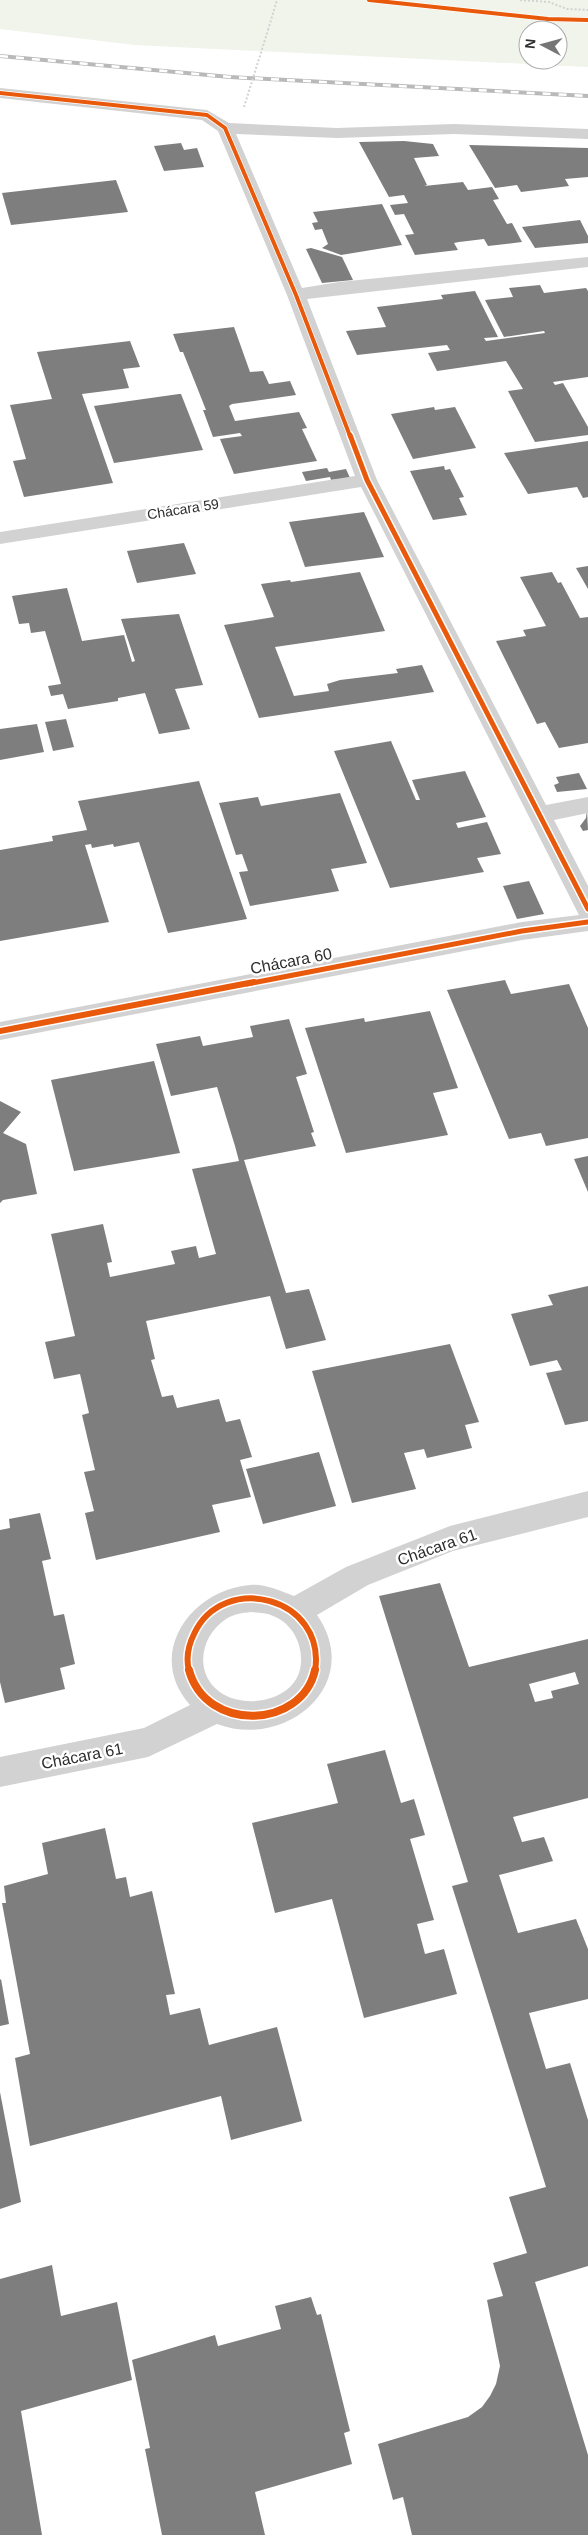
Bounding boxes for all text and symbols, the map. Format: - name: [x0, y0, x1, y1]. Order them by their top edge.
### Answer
- north arrow: [518, 20, 568, 70]
- text: N: [522, 38, 539, 50]
- street label: Chácara 59: [146, 495, 220, 523]
- street label: Chácara 60: [249, 945, 333, 977]
- street label: Chácara 61: [395, 1525, 479, 1569]
- street label: Chácara 61: [40, 1740, 124, 1772]

